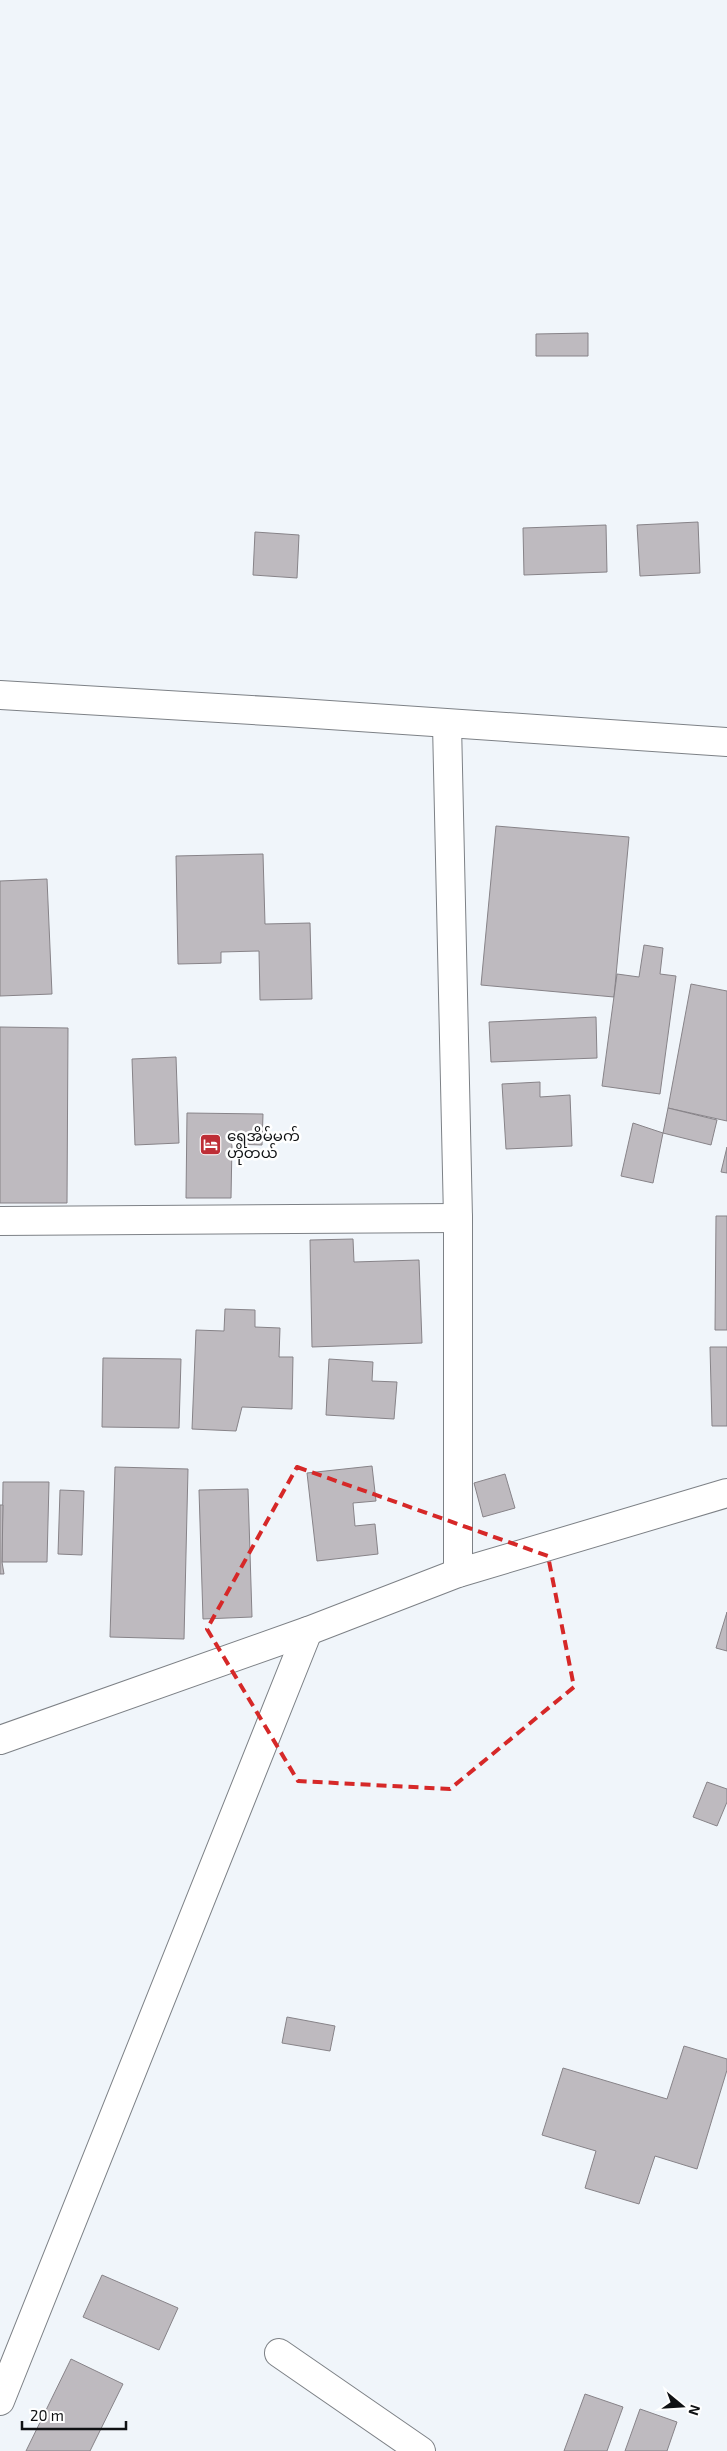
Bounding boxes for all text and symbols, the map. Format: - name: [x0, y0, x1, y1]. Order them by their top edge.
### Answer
- place label: ရွှေအိမ်မက် ဟိုတယ်: [227, 1126, 300, 1165]
- hotel icon: ရွှေအိမ်မက် ဟိုတယ်: [199, 1133, 223, 1157]
- north arrow: [657, 2381, 707, 2431]
- scale bar: [22, 2398, 126, 2430]
- text: N: [685, 2403, 704, 2418]
- text: 20 m: [30, 2406, 64, 2424]

